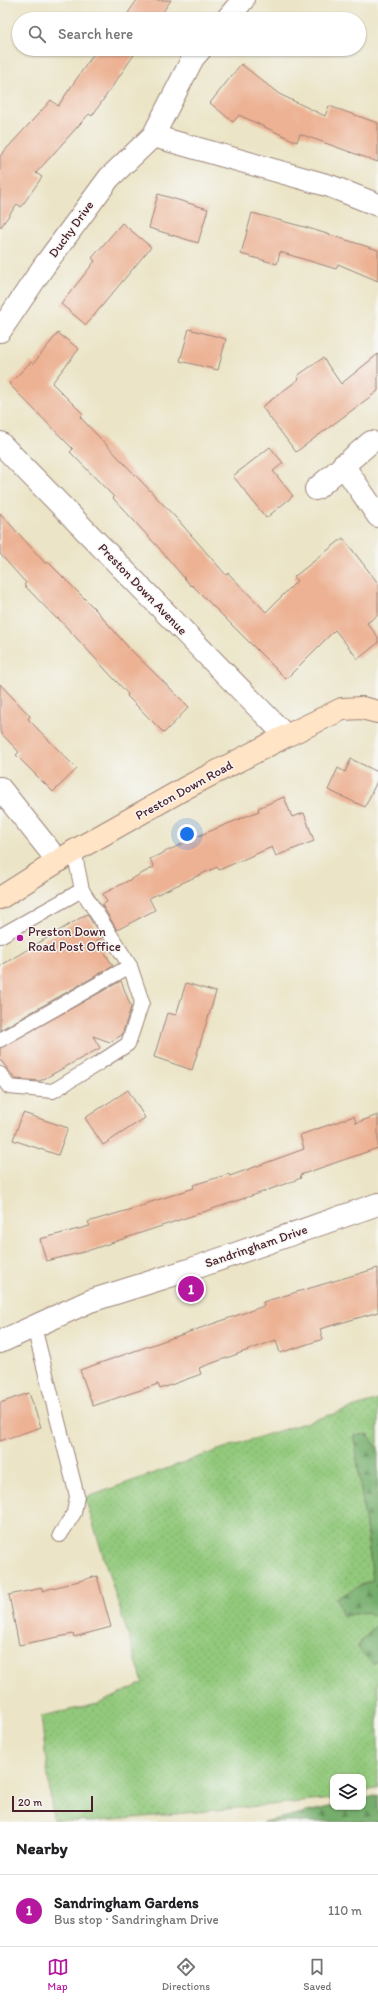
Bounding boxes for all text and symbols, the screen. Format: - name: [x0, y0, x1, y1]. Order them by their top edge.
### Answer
- search box: [12, 12, 366, 56]
- icon: search: [26, 23, 48, 45]
- text: Search here: [58, 25, 133, 43]
- street label: Duchy Drive: [45, 198, 97, 260]
- street label: Preston Down Avenue: [95, 540, 191, 638]
- street label: Preston Down Road: [133, 757, 235, 823]
- your location: [177, 824, 197, 844]
- place label: Preston Down Road Post Office: [28, 924, 121, 954]
- marker: Preston Down Road Post Office: [15, 933, 25, 943]
- street label: Sandringham Drive: [203, 1221, 309, 1271]
- pin: 1: [178, 1274, 204, 1304]
- map controls: [330, 1774, 366, 1810]
- button: layers: [330, 1774, 366, 1810]
- scale bar: [12, 1794, 93, 1813]
- text: 20 m: [18, 1796, 42, 1809]
- text: Nearby: [16, 1838, 68, 1858]
- text: Sandringham Gardens: [54, 1894, 199, 1912]
- text: 1: [26, 1903, 32, 1918]
- text: 110 m: [328, 1903, 362, 1918]
- text: Bus stop · Sandringham Drive: [54, 1912, 219, 1927]
- tab: Map: [47, 1956, 69, 1993]
- tab: Directions: [162, 1956, 210, 1993]
- tab: Saved: [303, 1956, 331, 1993]

